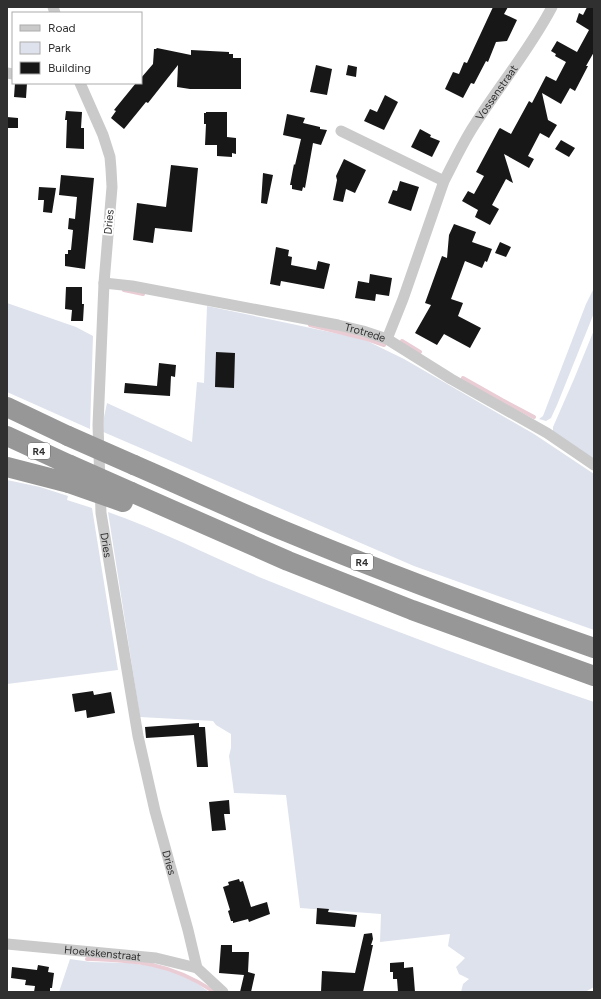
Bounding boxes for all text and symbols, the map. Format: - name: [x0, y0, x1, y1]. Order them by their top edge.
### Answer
- legend: [12, 12, 142, 84]
- text: Road: [48, 21, 76, 35]
- text: Park: [48, 41, 71, 55]
- text: Building: [48, 61, 91, 75]
- street label: Vossenstraat: [473, 62, 520, 123]
- street label: Dries: [101, 209, 117, 235]
- street label: Trotrede: [343, 320, 387, 345]
- road number: R4: [28, 443, 50, 459]
- street label: Dries: [98, 532, 115, 558]
- road number: R4: [351, 554, 373, 570]
- street label: Dries: [160, 849, 179, 876]
- street label: Hoekskenstraat: [64, 943, 142, 963]

